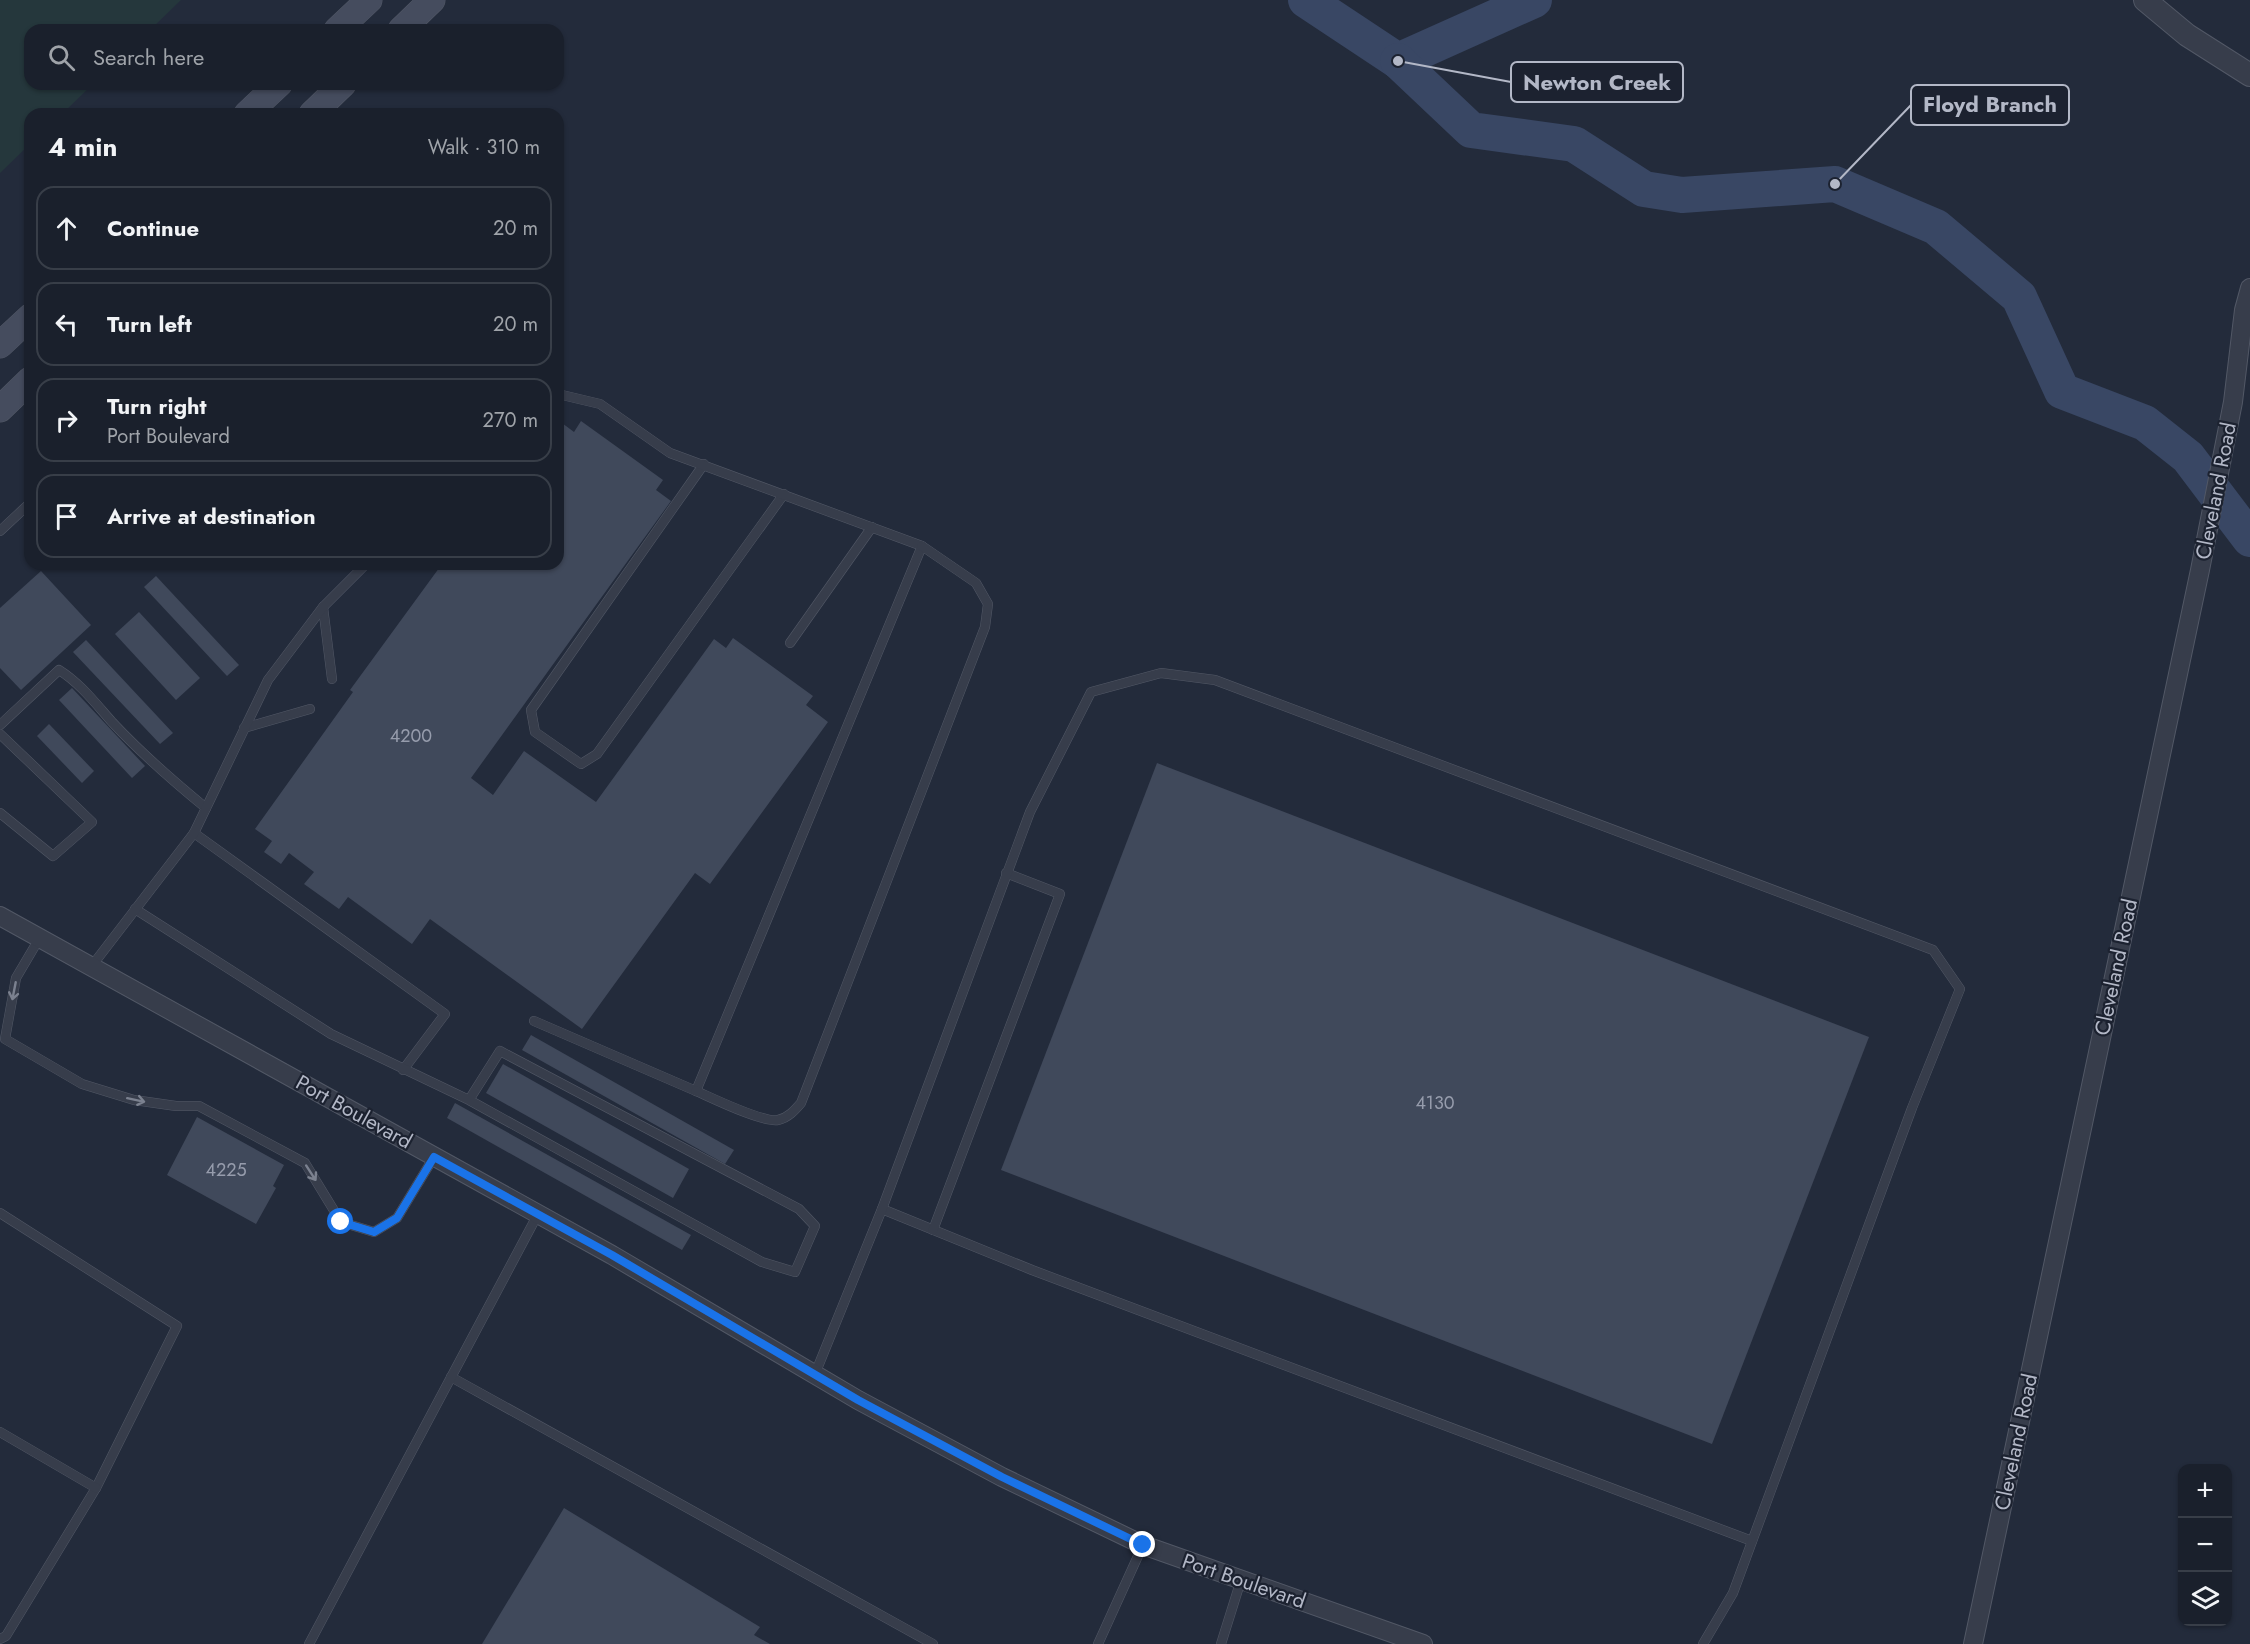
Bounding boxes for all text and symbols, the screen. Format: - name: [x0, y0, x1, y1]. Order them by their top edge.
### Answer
- search box: [24, 24, 564, 90]
- icon: search: [45, 41, 78, 74]
- text: Search here: [93, 41, 204, 73]
- callout: Newton Creek: [1511, 62, 1683, 102]
- text: Newton Creek: [1523, 66, 1671, 98]
- callout: Floyd Branch: [1911, 85, 2069, 125]
- text: Floyd Branch: [1923, 88, 2057, 120]
- text: 4 min: [48, 128, 117, 166]
- text: Walk · 310 m: [428, 133, 540, 162]
- icon: ahead: [50, 212, 83, 245]
- text: Continue: [107, 212, 199, 244]
- text: 20 m: [493, 214, 538, 243]
- icon: left: [50, 308, 83, 341]
- text: Turn left: [107, 308, 192, 340]
- text: 20 m: [493, 310, 538, 339]
- text: Turn right: [107, 390, 207, 422]
- icon: right: [50, 404, 83, 437]
- text: 270 m: [483, 406, 538, 435]
- street label: Cleveland Road: [2188, 420, 2244, 562]
- text: Port Boulevard: [107, 422, 230, 451]
- icon: arrive: [50, 500, 83, 533]
- text: Arrive at destination: [107, 500, 316, 532]
- house number: 4200: [390, 723, 432, 749]
- street label: Cleveland Road: [2087, 896, 2145, 1038]
- one-way arrow: [8, 980, 19, 1000]
- street label: Port Boulevard: [290, 1068, 418, 1156]
- house number: 4130: [1415, 1090, 1455, 1116]
- one-way arrow: [126, 1095, 145, 1106]
- house number: 4225: [205, 1157, 247, 1183]
- one-way arrow: [305, 1164, 317, 1180]
- route start: [327, 1208, 353, 1234]
- street label: Cleveland Road: [1987, 1371, 2045, 1513]
- map controls: [2178, 1464, 2232, 1626]
- button: +: [2178, 1464, 2232, 1518]
- button: −: [2178, 1518, 2232, 1572]
- route end: [1129, 1531, 1155, 1557]
- street label: Port Boulevard: [1178, 1546, 1310, 1616]
- button: layers: [2178, 1572, 2232, 1626]

